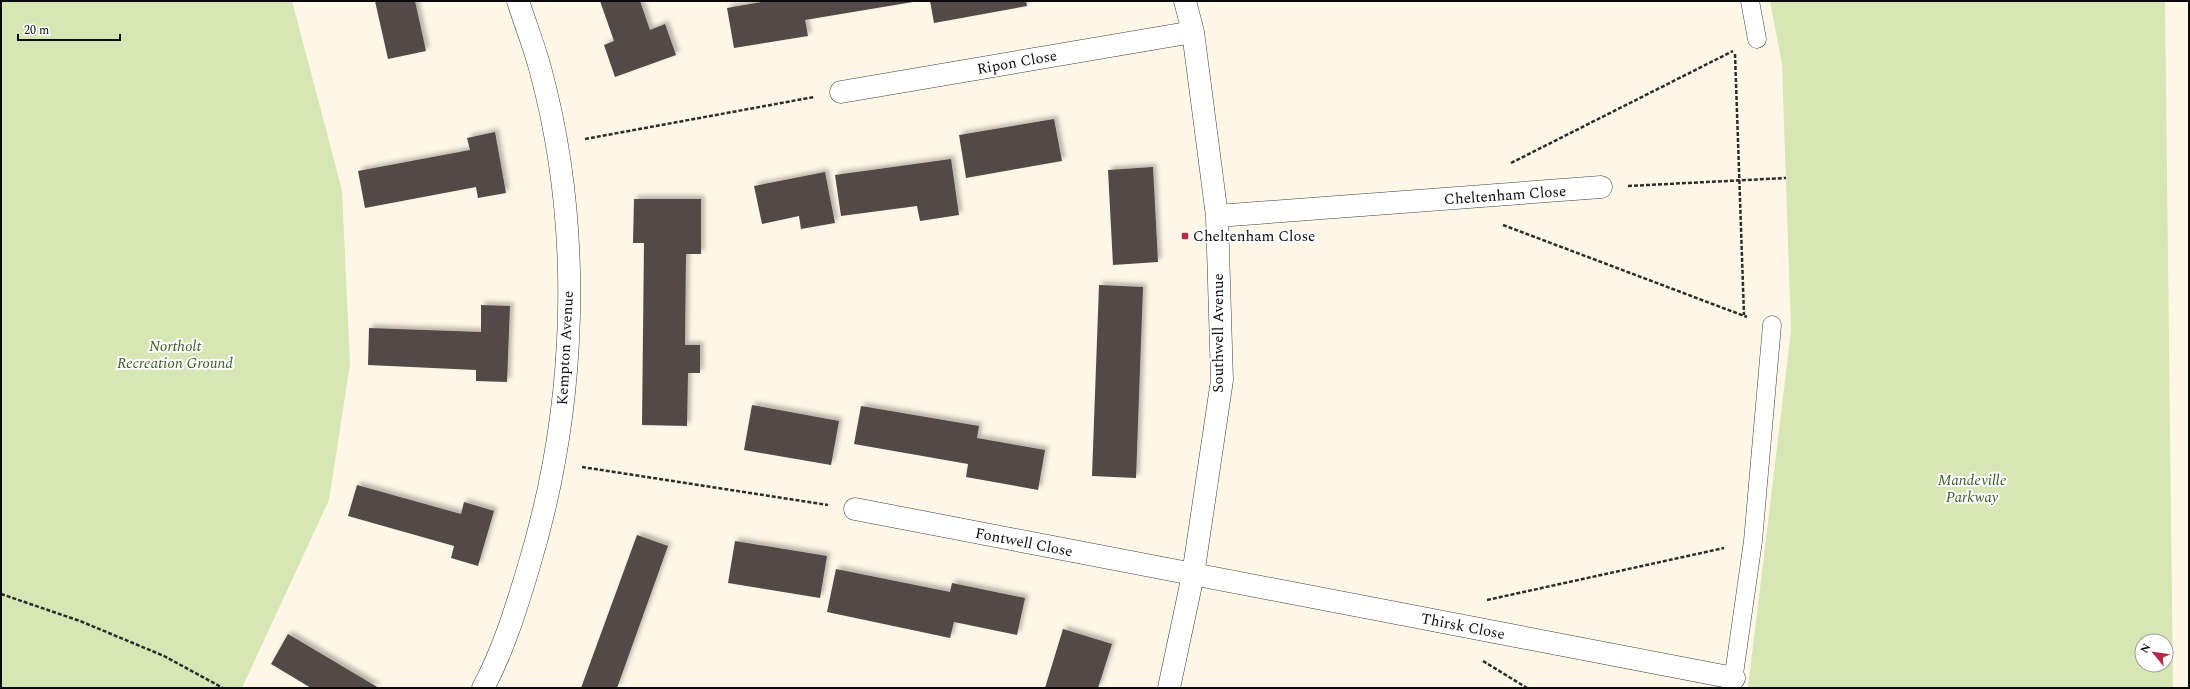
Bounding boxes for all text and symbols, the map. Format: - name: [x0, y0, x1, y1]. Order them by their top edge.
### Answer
- scale bar: [18, 16, 120, 42]
- text: 20 m: [24, 21, 49, 40]
- street label: Ripon Close: [975, 44, 1059, 81]
- street label: Cheltenham Close: [1443, 180, 1567, 211]
- place label: Cheltenham Close: [1193, 225, 1315, 248]
- marker: Cheltenham Close: [1180, 231, 1190, 241]
- street label: Southwell Avenue: [1207, 273, 1230, 393]
- street label: Kempton Avenue: [551, 290, 580, 406]
- park label: Northolt Recreation Ground: [117, 335, 233, 375]
- park label: Mandeville Parkway: [1938, 469, 2007, 509]
- street label: Fontwell Close: [973, 522, 1075, 563]
- street label: Thirsk Close: [1419, 607, 1507, 646]
- north arrow: [2134, 633, 2174, 673]
- text: N: [2136, 640, 2155, 656]

